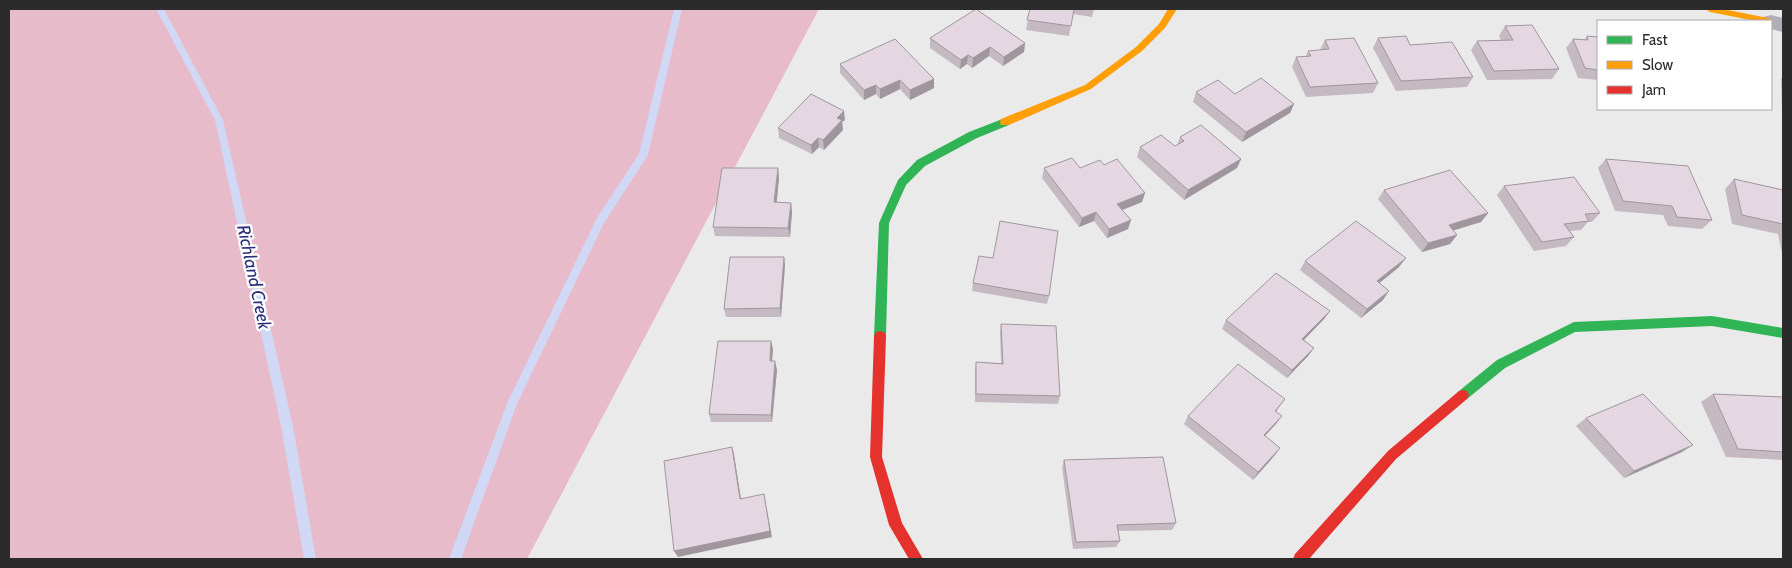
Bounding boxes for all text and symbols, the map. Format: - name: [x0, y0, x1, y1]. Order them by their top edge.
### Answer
- legend: [1597, 20, 1772, 110]
- text: Fast: [1642, 31, 1667, 49]
- text: Slow: [1642, 56, 1673, 74]
- text: Jam: [1641, 81, 1666, 99]
- water label: Richland Creek: [232, 223, 276, 333]

